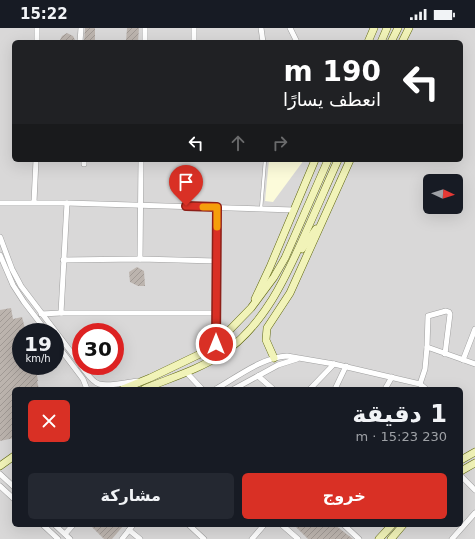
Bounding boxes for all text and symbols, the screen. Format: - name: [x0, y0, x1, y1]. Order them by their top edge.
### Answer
- text: 15:22: [20, 5, 68, 23]
- text: 190 m: [284, 55, 381, 88]
- icon: left: [395, 56, 447, 108]
- text: انعطف يسارًا: [283, 89, 381, 110]
- icon: left: [185, 132, 207, 154]
- icon: ahead: [227, 132, 249, 154]
- icon: right: [269, 132, 291, 154]
- pin: [169, 165, 203, 206]
- icon: arrive: [175, 171, 197, 193]
- north arrow: [423, 174, 463, 214]
- map controls: [423, 174, 463, 214]
- speed limit sign: 30: [72, 323, 124, 375]
- position arrow: [195, 323, 237, 365]
- text: 19: [24, 332, 52, 356]
- text: km/h: [25, 353, 51, 364]
- button: close: [28, 400, 70, 442]
- text: 1 دقيقة: [352, 400, 447, 428]
- text: 230 m · 15:23: [356, 429, 447, 444]
- button: مشاركة: [28, 473, 234, 519]
- button: خروج: [242, 473, 447, 519]

